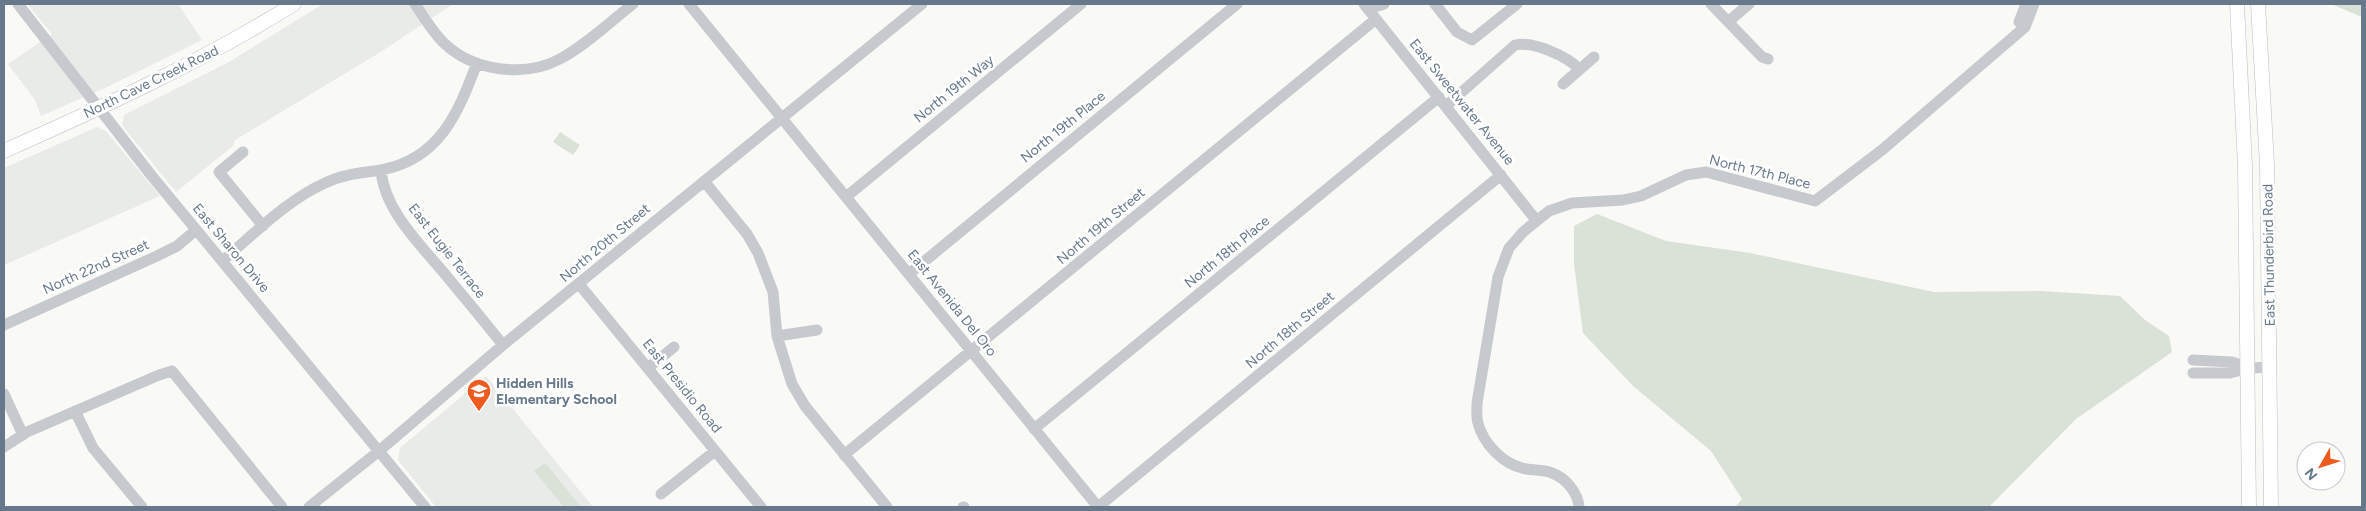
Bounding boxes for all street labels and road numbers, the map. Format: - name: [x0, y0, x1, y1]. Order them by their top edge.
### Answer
- street label: East Sweetwater Avenue: [1406, 36, 1518, 169]
- street label: North Cave Creek Road: [81, 42, 221, 122]
- street label: North 19th Way: [911, 51, 998, 126]
- street label: North 19th Place: [1017, 87, 1109, 166]
- street label: North 17th Place: [1708, 151, 1813, 193]
- street label: North 19th Street: [1054, 184, 1148, 268]
- street label: East Thunderbird Road: [2259, 184, 2279, 326]
- street label: East Sharon Drive: [189, 200, 273, 296]
- street label: East Eugie Terrace: [405, 200, 490, 302]
- street label: North 20th Street: [556, 200, 654, 286]
- street label: North 18th Place: [1181, 212, 1273, 292]
- street label: North 22nd Street: [40, 236, 152, 298]
- street label: East Avenida Del Oro: [904, 246, 1000, 360]
- street label: North 18th Street: [1242, 288, 1338, 372]
- street label: East Presidio Road: [639, 336, 725, 436]

